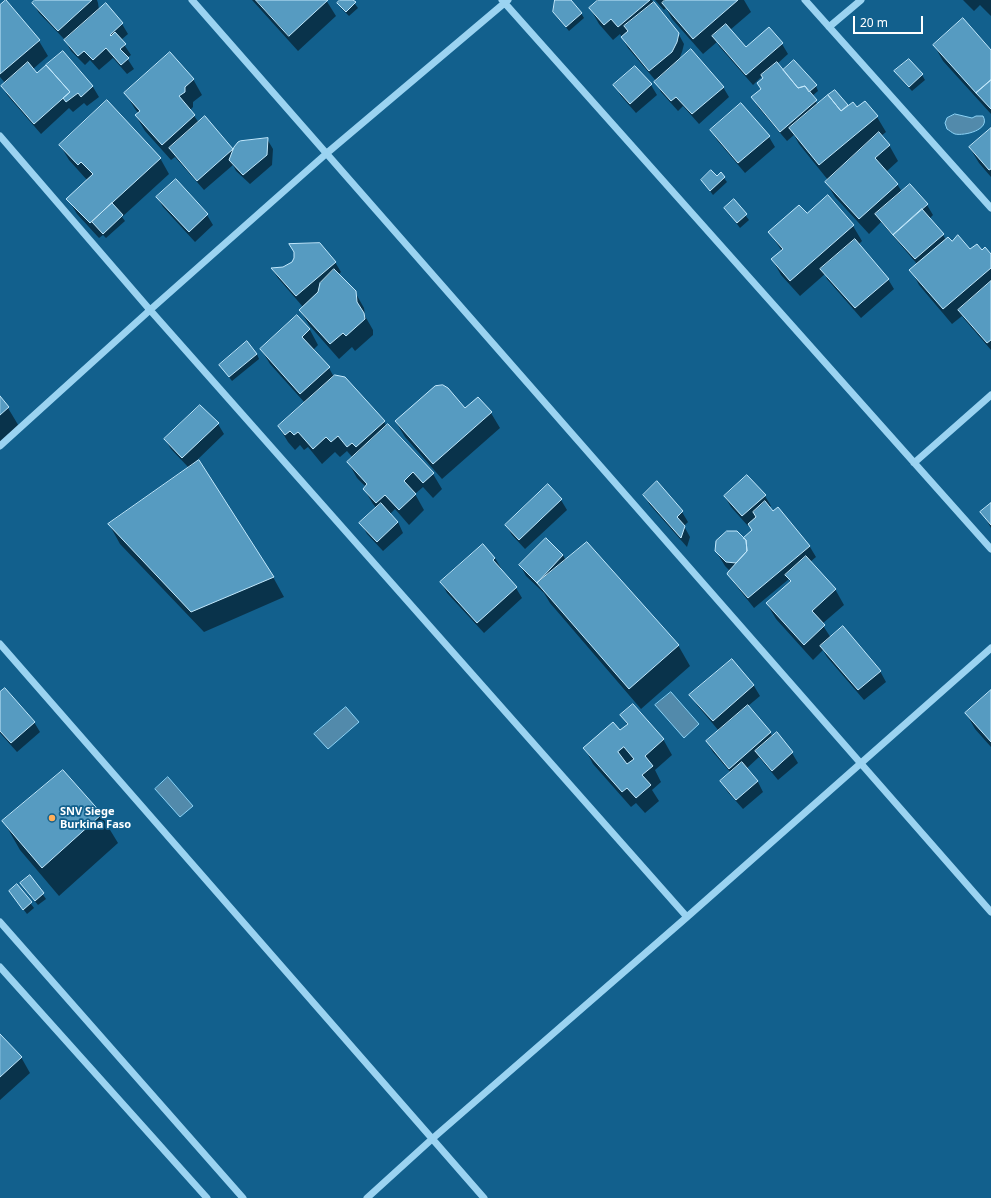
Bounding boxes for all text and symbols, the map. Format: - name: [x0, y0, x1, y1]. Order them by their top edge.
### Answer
- scale bar: [855, 8, 925, 34]
- text: 20 m: [860, 14, 888, 31]
- place label: SNV Siege Burkina Faso: [60, 805, 131, 831]
- marker: SNV Siege Burkina Faso: [47, 813, 57, 823]

